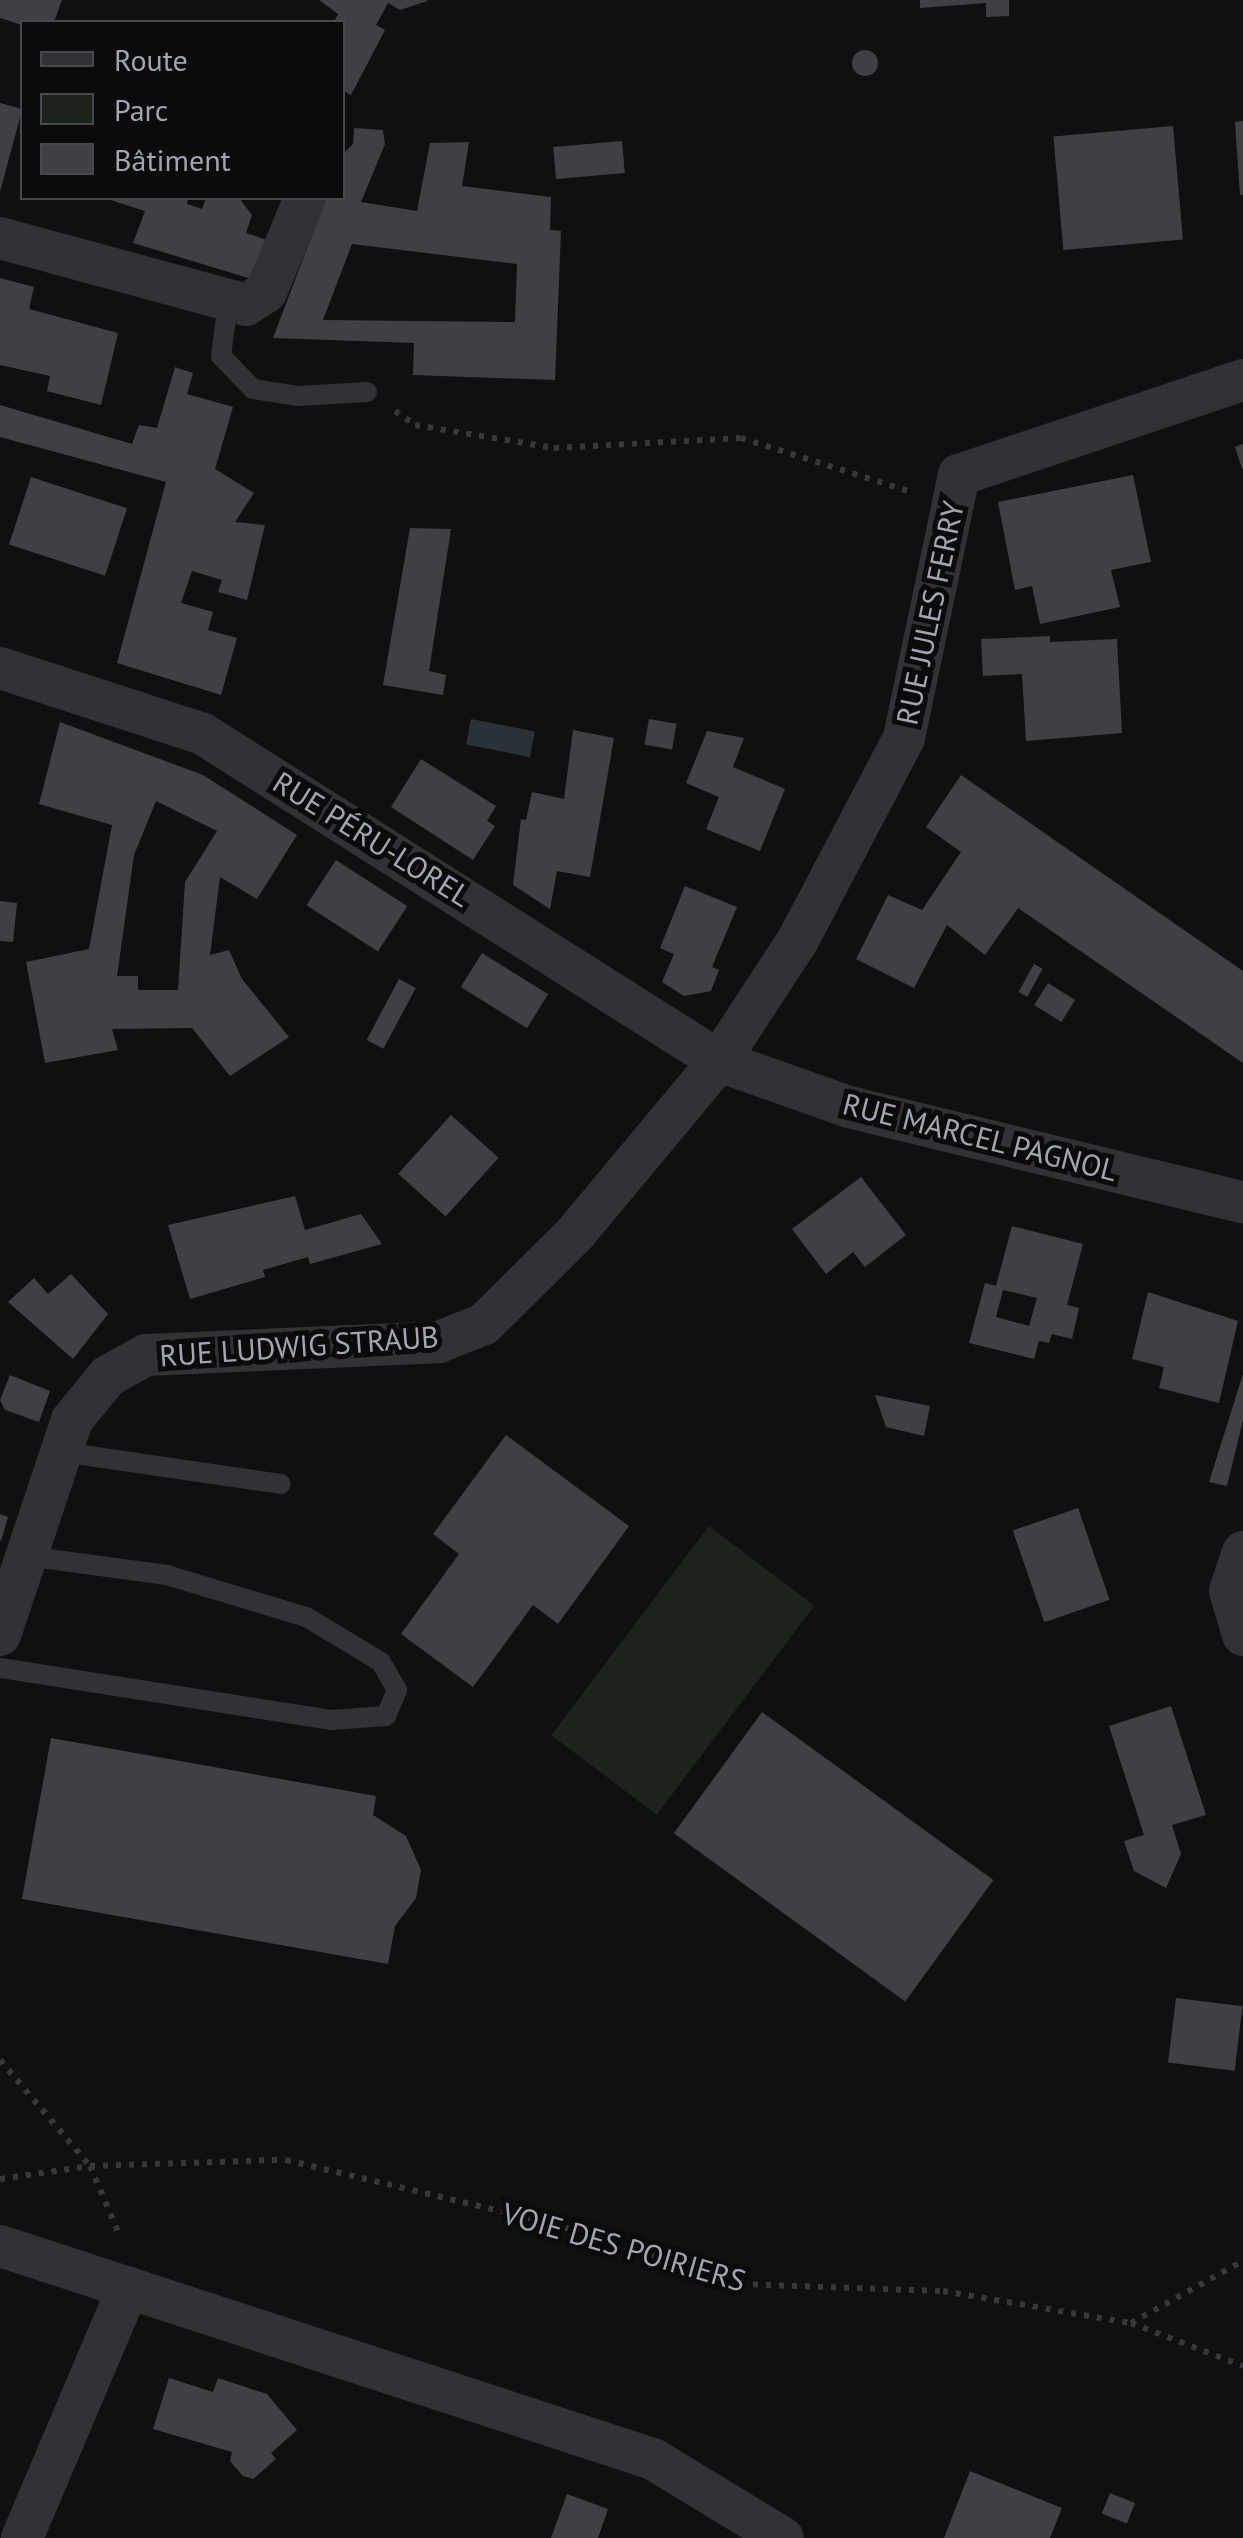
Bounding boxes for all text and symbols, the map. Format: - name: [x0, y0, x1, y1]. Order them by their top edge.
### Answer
- legend: [20, 20, 345, 200]
- text: Route: [114, 40, 188, 79]
- text: Parc: [114, 90, 168, 129]
- text: Bâtiment: [114, 140, 231, 179]
- street label: RUE JULES FERRY: [889, 498, 971, 728]
- street label: RUE PÉRU-LOREL: [267, 764, 477, 914]
- street label: RUE MARCEL PAGNOL: [839, 1085, 1121, 1189]
- street label: RUE LUDWIG STRAUB: [158, 1318, 440, 1374]
- street label: VOIE DES POIRIERS: [498, 2195, 750, 2299]

